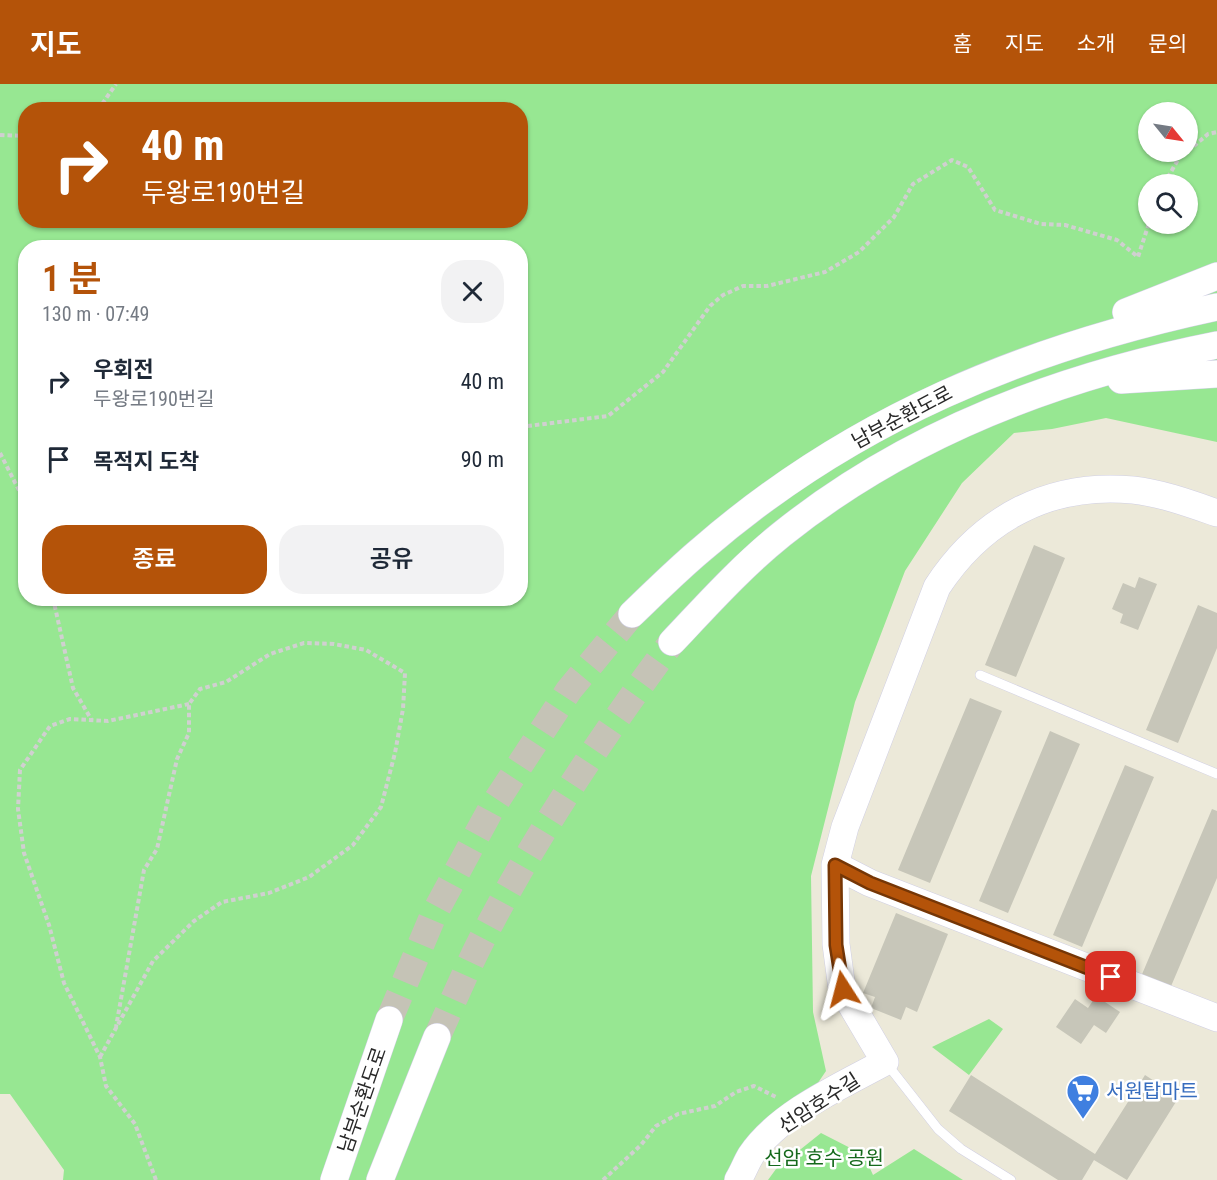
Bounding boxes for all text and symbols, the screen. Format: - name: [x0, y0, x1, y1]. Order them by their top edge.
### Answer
- text: 지도: [30, 28, 82, 61]
- text: 홈: [953, 32, 972, 56]
- text: 지도: [1005, 32, 1044, 56]
- text: 소개: [1077, 32, 1115, 56]
- text: 문의: [1148, 32, 1187, 56]
- north arrow: [1138, 102, 1198, 162]
- map controls: [1138, 102, 1198, 234]
- text: 40 m: [141, 121, 224, 170]
- icon: right: [42, 126, 120, 204]
- button: search: [1138, 174, 1198, 234]
- text: 두왕로190번길: [141, 177, 305, 209]
- text: 1 분: [42, 258, 102, 300]
- button: close: [441, 260, 504, 323]
- text: 130 m · 07:49: [42, 302, 149, 326]
- text: 우회전: [93, 357, 154, 382]
- icon: right: [42, 365, 75, 398]
- text: 40 m: [461, 369, 504, 394]
- street label: 남부순환도로: [848, 380, 956, 454]
- text: 두왕로190번길: [93, 387, 215, 411]
- icon: arrive: [42, 443, 75, 476]
- text: 90 m: [461, 447, 504, 472]
- text: 목적지 도착: [93, 449, 199, 474]
- button: 종료: [42, 525, 267, 594]
- button: 공유: [279, 525, 504, 594]
- pin: [1085, 951, 1136, 1002]
- position arrow: [811, 957, 875, 1021]
- icon: arrive: [1094, 960, 1127, 993]
- street label: 남부순환도로: [333, 1044, 391, 1156]
- street label: 선암호수길: [774, 1068, 864, 1138]
- supermarket icon: 서원탑마트: [1065, 1073, 1101, 1120]
- place label: 서원탑마트: [1106, 1079, 1198, 1103]
- park label: 선암 호수 공원: [764, 1146, 884, 1170]

